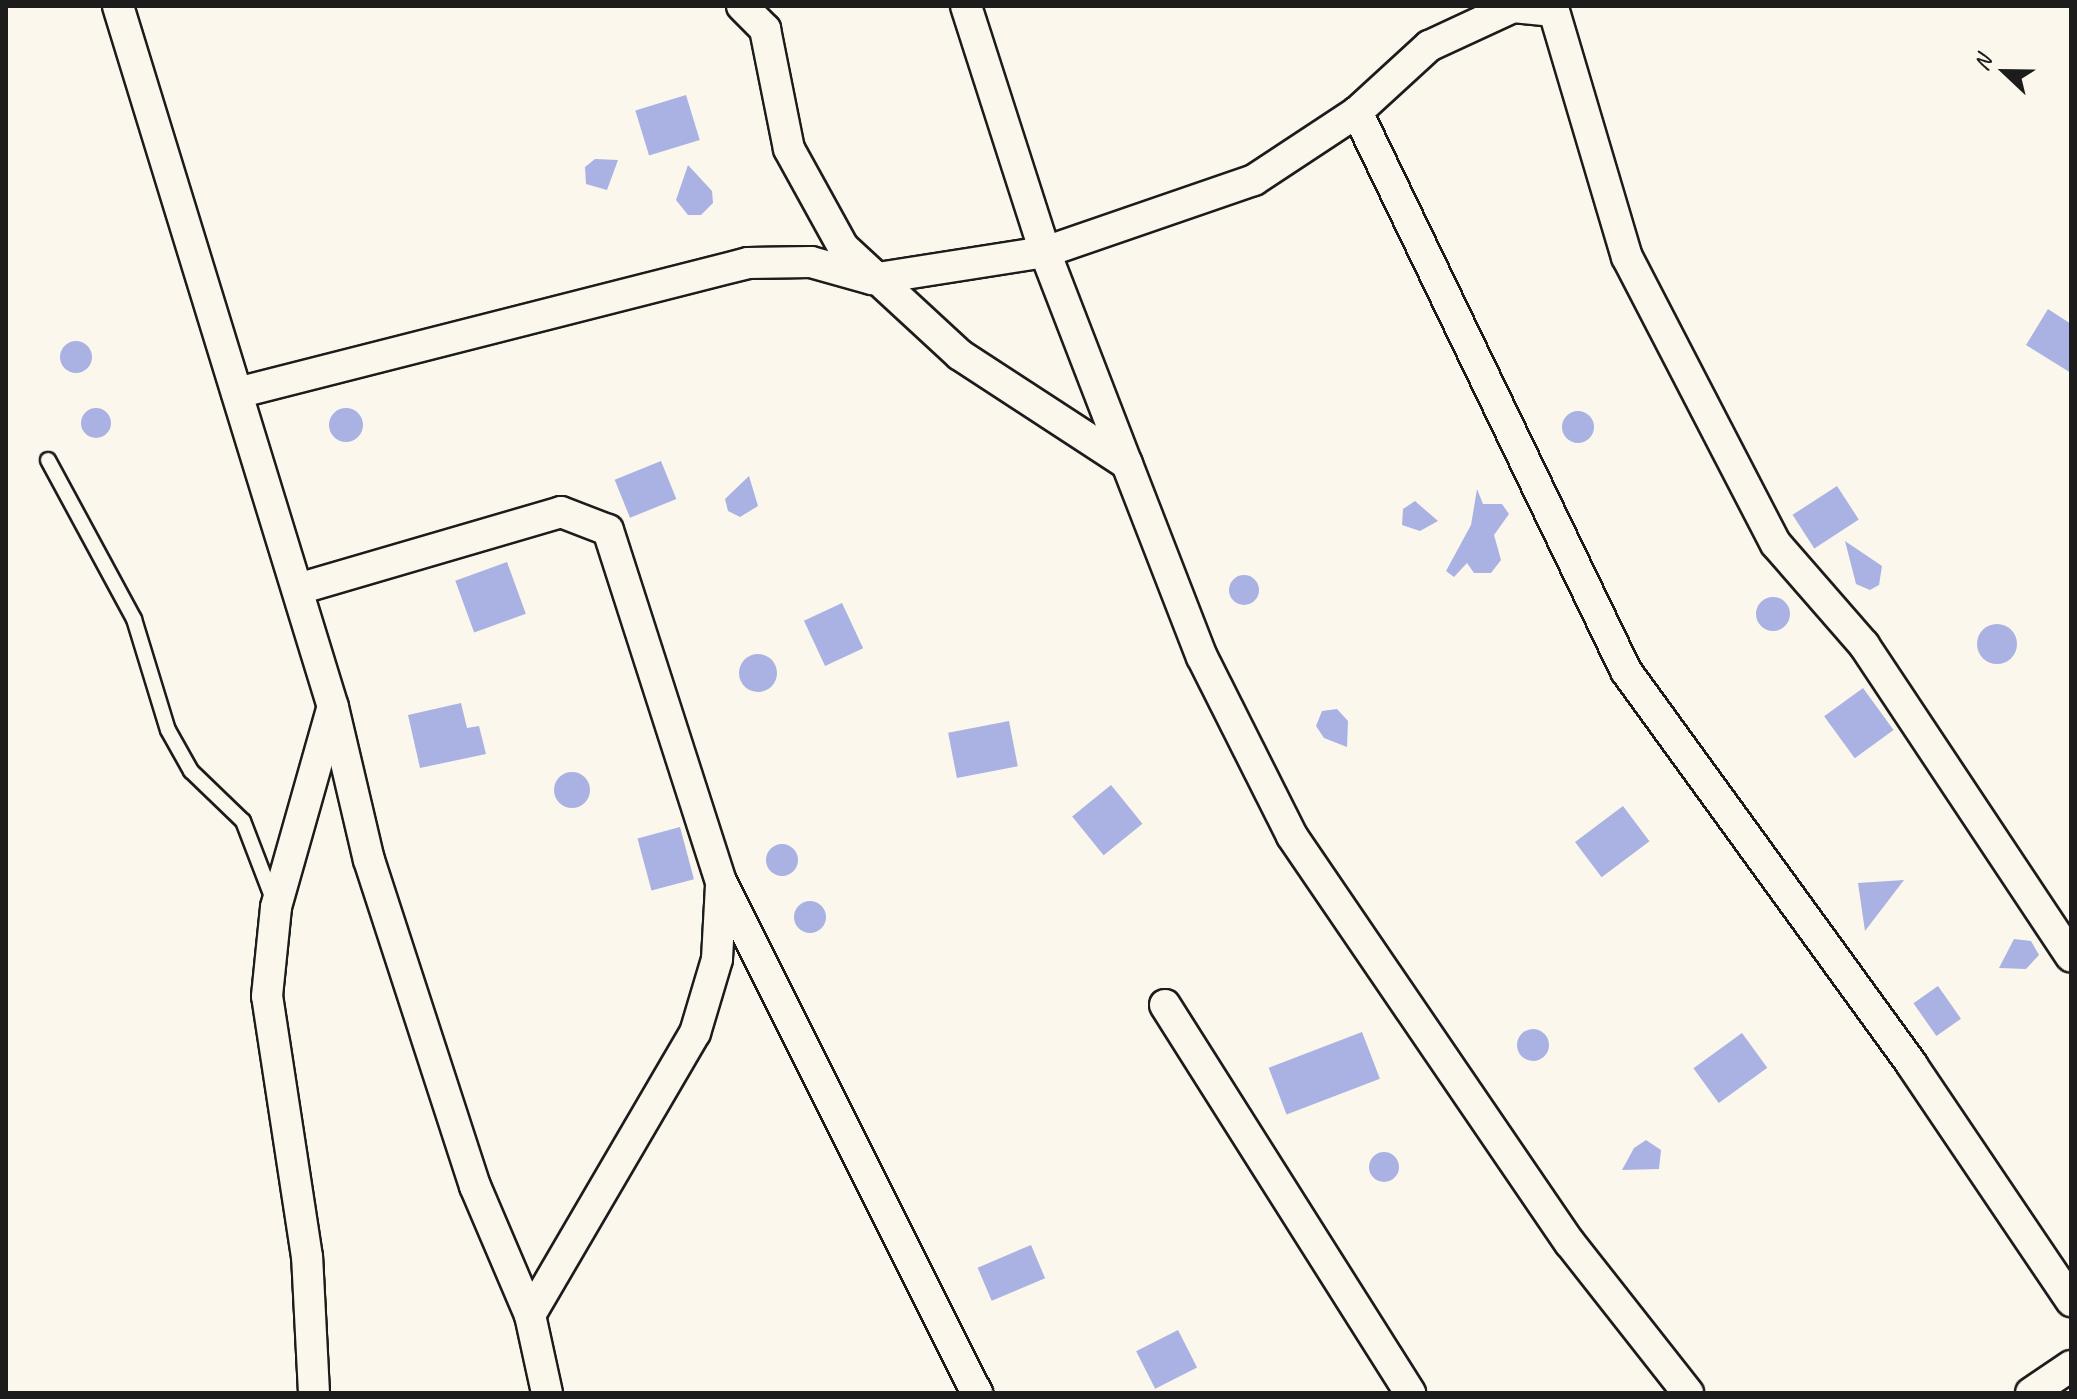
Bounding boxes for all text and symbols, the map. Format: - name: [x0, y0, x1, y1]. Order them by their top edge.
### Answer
- north arrow: [1965, 32, 2045, 112]
- text: N: [1967, 51, 1998, 75]

